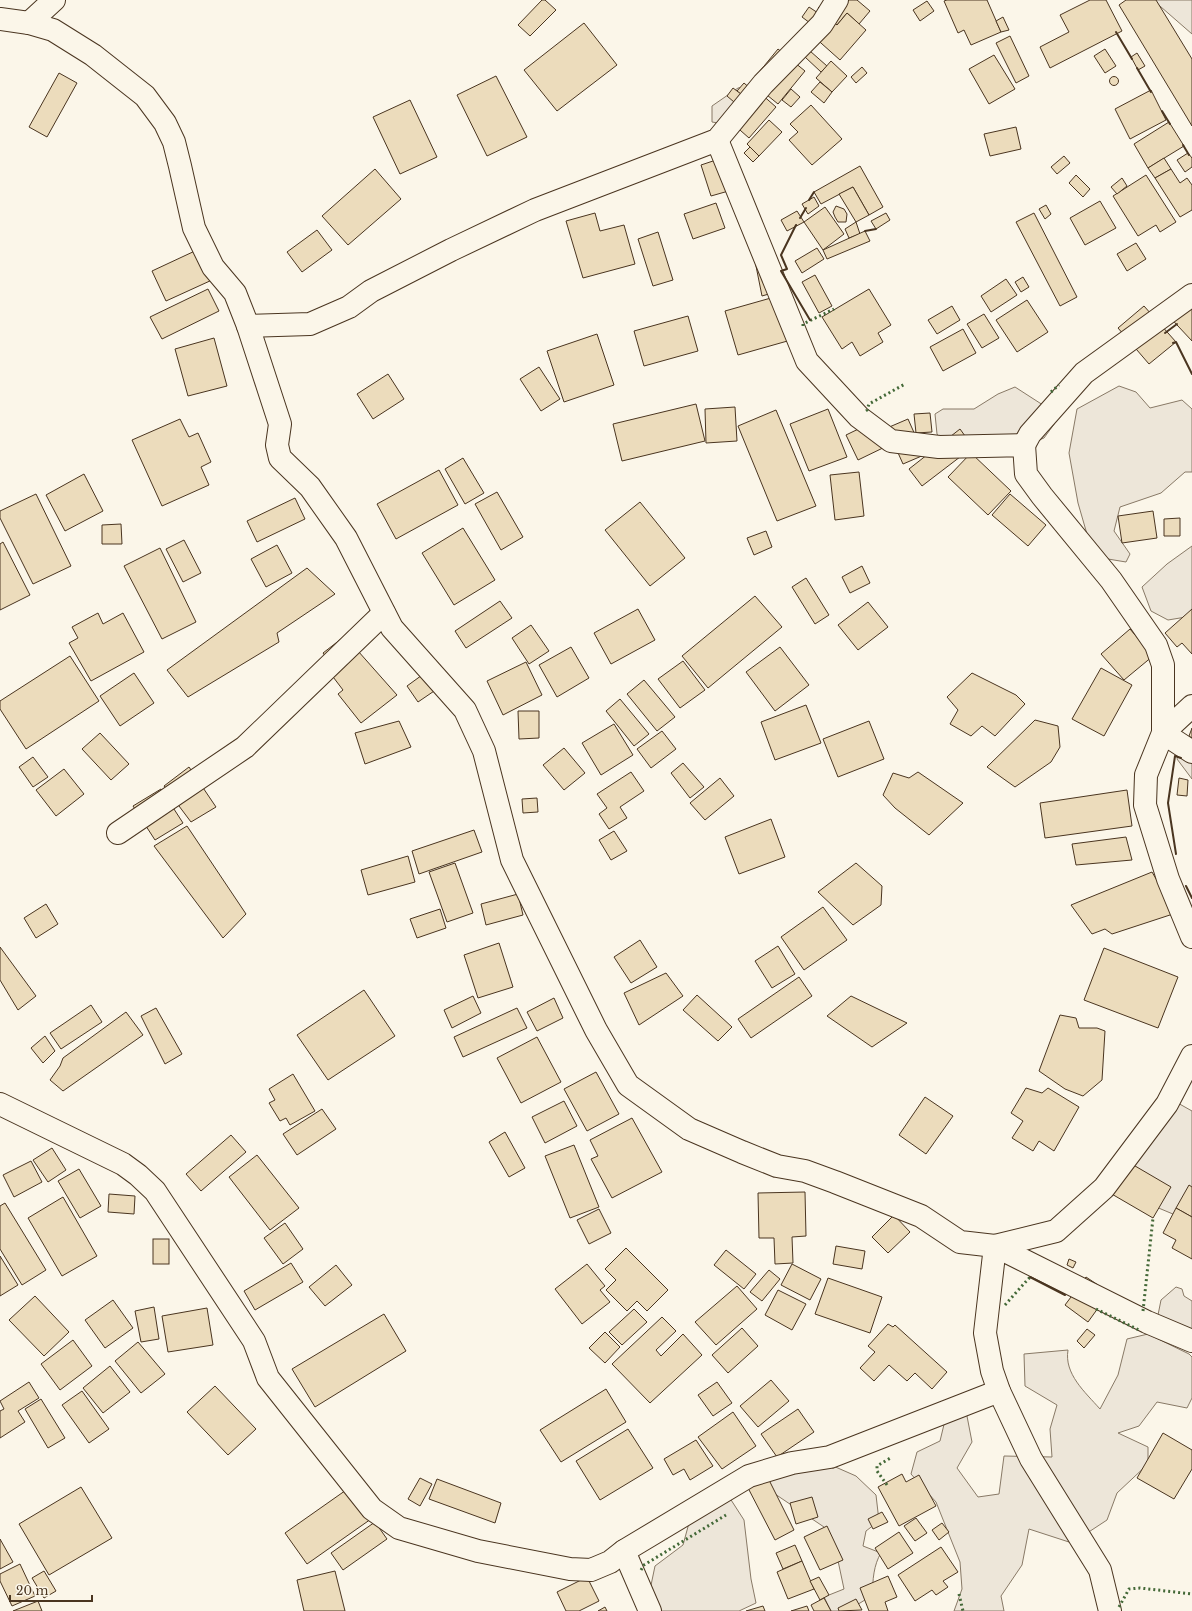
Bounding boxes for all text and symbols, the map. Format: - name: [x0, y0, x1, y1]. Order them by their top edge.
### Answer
- scale bar: [10, 1577, 92, 1603]
- text: 20 m: [16, 1583, 48, 1598]

